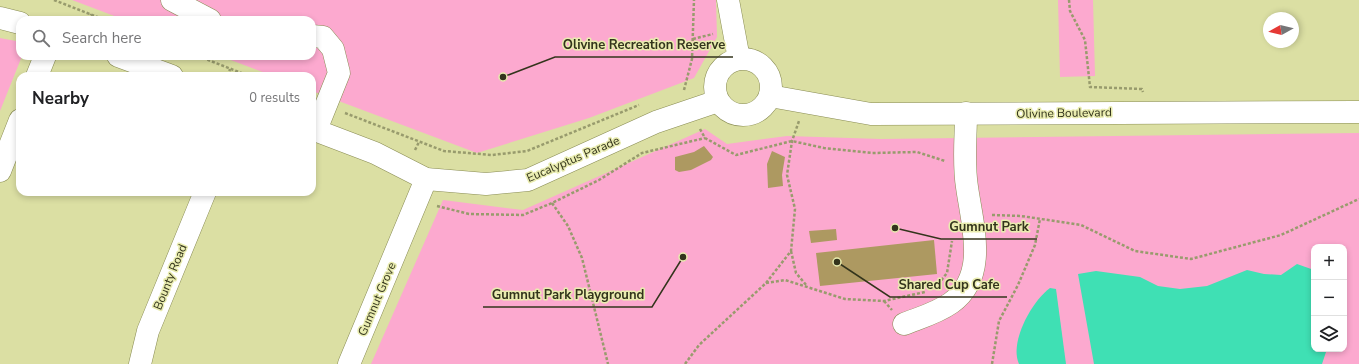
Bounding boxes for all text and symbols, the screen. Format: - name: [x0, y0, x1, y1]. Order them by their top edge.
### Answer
- north arrow: [1263, 12, 1299, 48]
- search box: [16, 16, 316, 60]
- icon: search: [30, 27, 52, 49]
- text: Search here: [62, 28, 142, 48]
- callout: Olivine Recreation Reserve: [555, 32, 733, 57]
- text: Olivine Recreation Reserve: [563, 36, 725, 54]
- text: Nearby: [32, 87, 89, 110]
- text: 0 results: [249, 89, 300, 107]
- street label: Olivine Boulevard: [1016, 104, 1112, 122]
- street label: Eucalyptus Parade: [524, 132, 622, 186]
- callout: Gumnut Park: [941, 214, 1037, 239]
- text: Gumnut Park: [949, 218, 1030, 236]
- street label: Bounty Road: [150, 242, 190, 312]
- map controls: [1311, 244, 1347, 352]
- button: +: [1311, 244, 1347, 280]
- street label: Gumnut Grove: [354, 260, 400, 338]
- callout: Shared Cup Cafe: [890, 272, 1007, 297]
- text: Shared Cup Cafe: [898, 276, 1000, 294]
- button: −: [1311, 280, 1347, 316]
- callout: Gumnut Park Playground: [483, 282, 652, 307]
- text: Gumnut Park Playground: [492, 286, 644, 304]
- button: layers: [1311, 316, 1347, 352]

